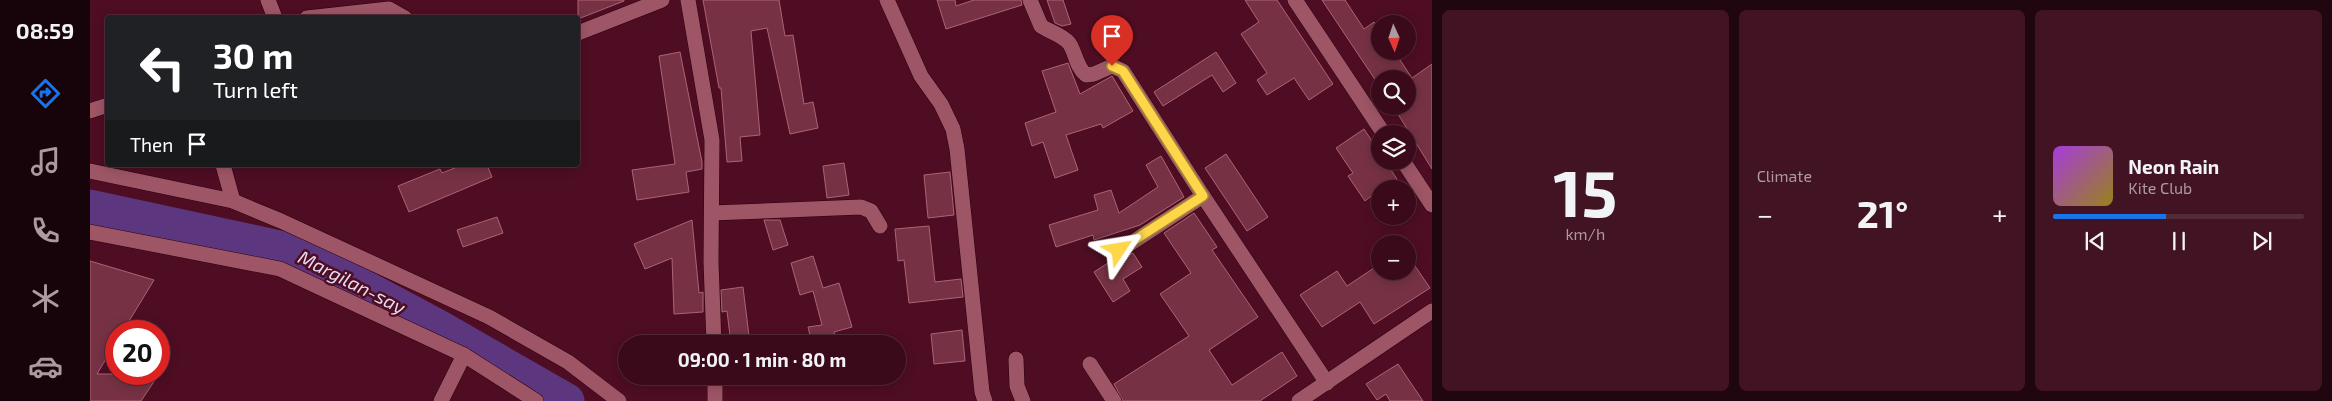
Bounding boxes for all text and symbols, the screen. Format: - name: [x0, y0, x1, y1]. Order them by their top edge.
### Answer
- pin: [1091, 15, 1133, 66]
- north arrow: [1371, 15, 1416, 60]
- map controls: [1371, 15, 1416, 280]
- text: 08:59: [16, 17, 74, 43]
- icon: arrive: [1098, 22, 1126, 50]
- text: 30 m: [213, 34, 293, 76]
- icon: left: [130, 35, 195, 100]
- button: search: [1371, 70, 1416, 115]
- icon: directions: [28, 76, 63, 111]
- text: Turn left: [213, 76, 298, 102]
- button: layers: [1371, 125, 1416, 170]
- icon: arrive: [183, 130, 211, 158]
- text: Then: [130, 133, 173, 156]
- icon: music: [28, 144, 63, 179]
- text: 15: [1553, 152, 1617, 230]
- text: Neon Rain: [2128, 155, 2219, 178]
- text: Climate: [1757, 166, 1812, 185]
- text: Kite Club: [2128, 178, 2192, 197]
- button: +: [1371, 180, 1416, 225]
- text: 21°: [1857, 190, 1908, 236]
- text: −: [1757, 197, 1773, 231]
- text: +: [1992, 197, 2007, 231]
- icon: phone: [28, 213, 63, 248]
- position arrow: [1092, 223, 1144, 275]
- text: km/h: [1565, 224, 1605, 243]
- icon: previous: [2081, 227, 2109, 255]
- icon: pause: [2165, 227, 2193, 255]
- icon: next: [2248, 227, 2276, 255]
- button: −: [1371, 235, 1416, 280]
- water label: Margilan-say: [294, 245, 410, 319]
- icon: climate: [28, 281, 63, 316]
- speed limit sign: 20: [105, 320, 170, 385]
- text: 09:00 · 1 min · 80 m: [678, 348, 846, 371]
- icon: car: [28, 349, 63, 384]

